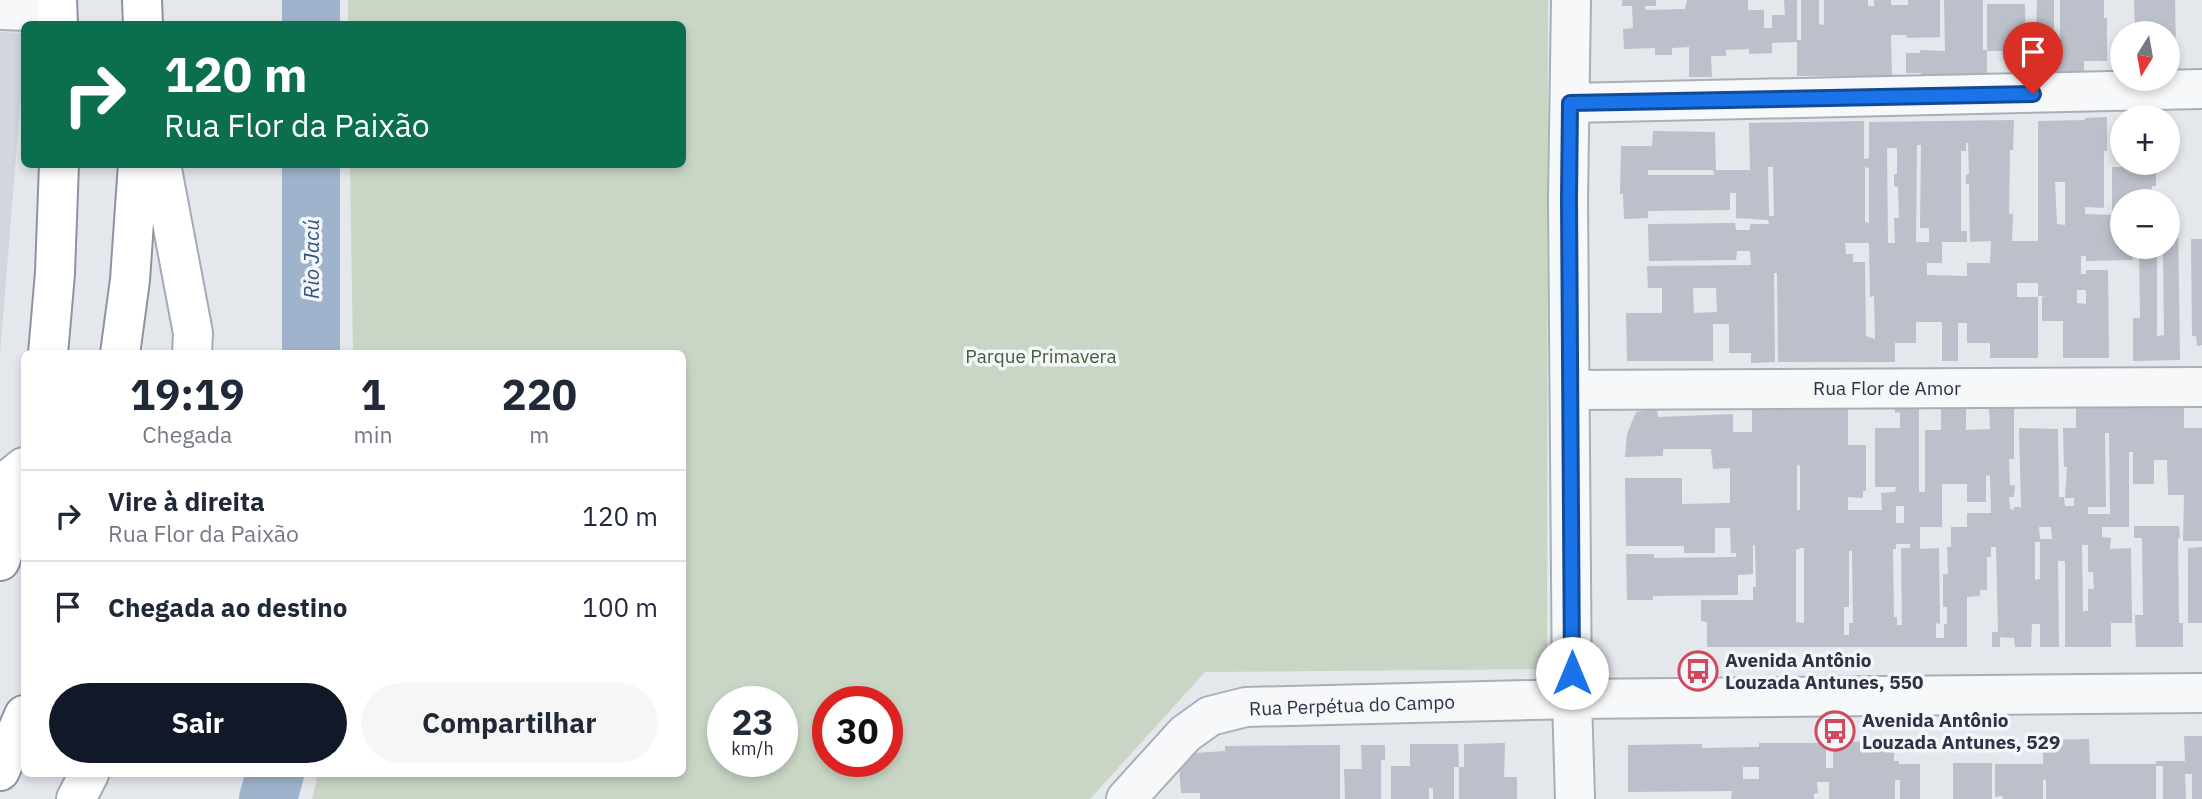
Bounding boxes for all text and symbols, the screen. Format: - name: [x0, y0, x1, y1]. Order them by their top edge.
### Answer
- north arrow: [2110, 21, 2180, 91]
- map controls: [2110, 21, 2180, 259]
- pin: [2003, 22, 2063, 94]
- icon: arrive: [2014, 33, 2052, 71]
- text: 120 m: [164, 42, 308, 105]
- icon: right: [49, 49, 140, 140]
- text: Rua Flor da Paixão: [164, 104, 430, 146]
- button: +: [2110, 105, 2180, 175]
- button: −: [2110, 189, 2180, 259]
- water label: Rio Jacú: [297, 219, 325, 299]
- park label: Parque Primavera: [965, 344, 1117, 368]
- text: 19:19: [130, 367, 245, 422]
- text: 1: [360, 367, 386, 422]
- text: 220: [501, 367, 577, 422]
- street label: Rua Flor de Amor: [1813, 376, 1961, 400]
- text: Chegada: [142, 419, 232, 449]
- text: min: [354, 419, 392, 449]
- text: m: [529, 419, 549, 449]
- text: Vire à direita: [108, 484, 265, 518]
- icon: right: [49, 497, 87, 535]
- text: 120 m: [582, 499, 658, 533]
- text: Rua Flor da Paixão: [108, 518, 299, 548]
- icon: arrive: [49, 588, 87, 626]
- text: Chegada ao destino: [108, 590, 347, 624]
- text: 100 m: [582, 590, 658, 624]
- position arrow: [1535, 636, 1609, 710]
- place label: Avenida Antônio Louzada Antunes, 550: [1725, 648, 1923, 694]
- bus stop icon: Avenida Antônio Louzada Antunes, 550: [1677, 650, 1719, 692]
- button: Sair: [49, 683, 347, 763]
- button: Compartilhar: [361, 683, 658, 763]
- speed limit sign: 30: [812, 686, 903, 777]
- street label: Rua Perpétua do Campo: [1249, 689, 1455, 721]
- text: 23: [731, 699, 774, 745]
- place label: Avenida Antônio Louzada Antunes, 529: [1862, 708, 2060, 754]
- bus stop icon: Avenida Antônio Louzada Antunes, 529: [1814, 710, 1856, 752]
- text: km/h: [731, 737, 774, 760]

